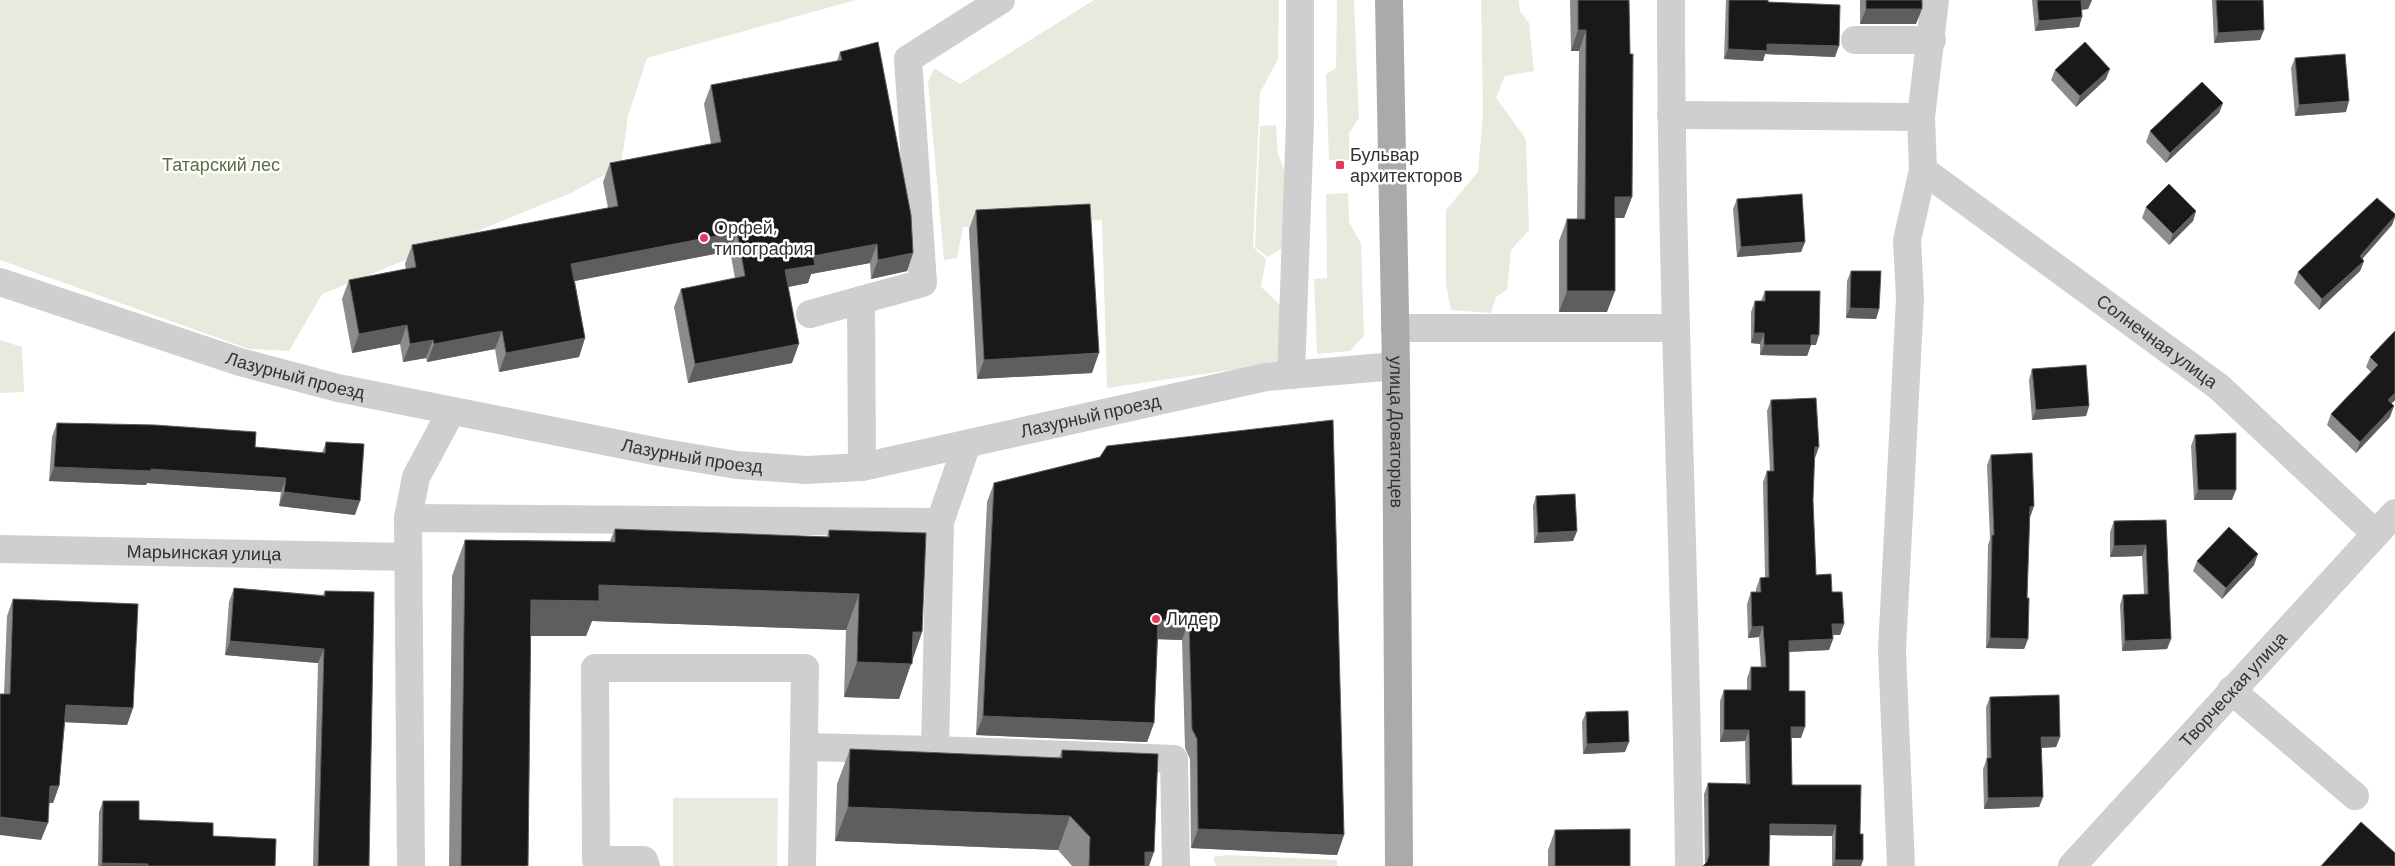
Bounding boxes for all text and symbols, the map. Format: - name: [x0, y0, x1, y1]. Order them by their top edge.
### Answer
- place label: Бульвар архитекторов: [1350, 143, 1463, 186]
- park label: Татарский лес: [162, 153, 280, 175]
- marker: Бульвар архитекторов: [1334, 159, 1346, 171]
- place label: Орфей, типография: [714, 216, 813, 259]
- marker: Орфей, типография: [698, 232, 710, 244]
- street label: Солнечная улица: [2093, 289, 2223, 393]
- street label: Лазурный проезд: [223, 346, 367, 403]
- street label: улица Доваторцев: [1386, 356, 1409, 508]
- street label: Лазурный проезд: [1018, 389, 1163, 441]
- street label: Лазурный проезд: [620, 433, 764, 477]
- street label: Марьинская улица: [126, 539, 283, 565]
- place label: Лидер: [1166, 607, 1218, 629]
- marker: Лидер: [1150, 613, 1162, 625]
- street label: Творческая улица: [2174, 626, 2292, 751]

